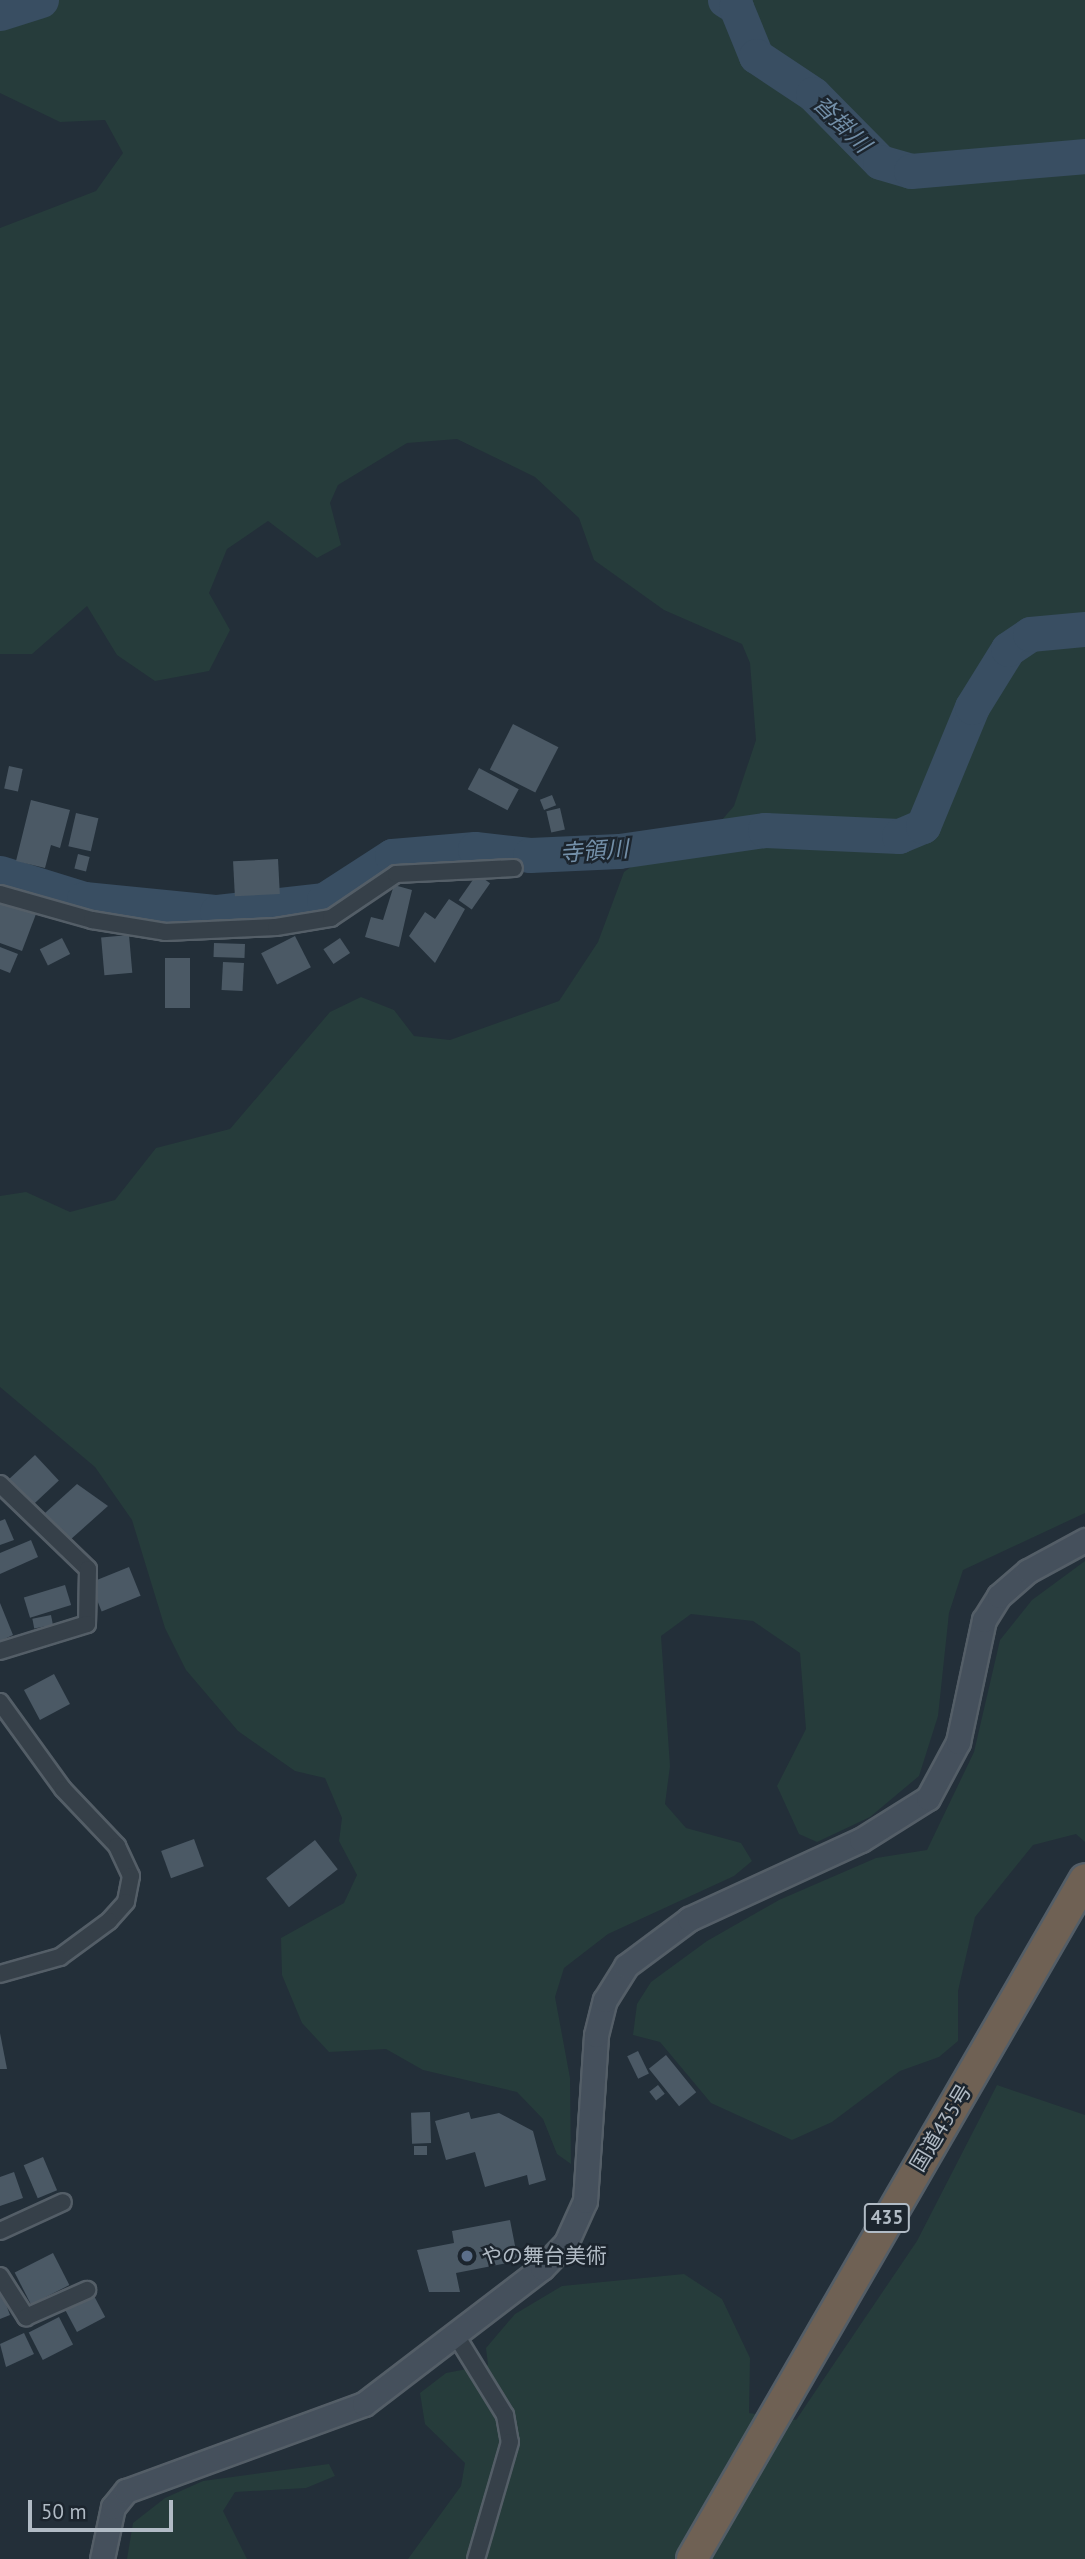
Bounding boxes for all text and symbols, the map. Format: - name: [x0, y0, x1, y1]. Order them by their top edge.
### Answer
- water label: 沓掛川: [808, 90, 876, 158]
- water label: 寺領川: [559, 835, 629, 867]
- street label: 国道435号: [905, 2080, 977, 2176]
- road number: 435: [862, 2202, 912, 2234]
- place label: やの舞台美術: [481, 2243, 607, 2269]
- marker: やの舞台美術: [459, 2248, 475, 2264]
- scale bar: [32, 2486, 177, 2530]
- text: 50 m: [41, 2498, 87, 2525]

